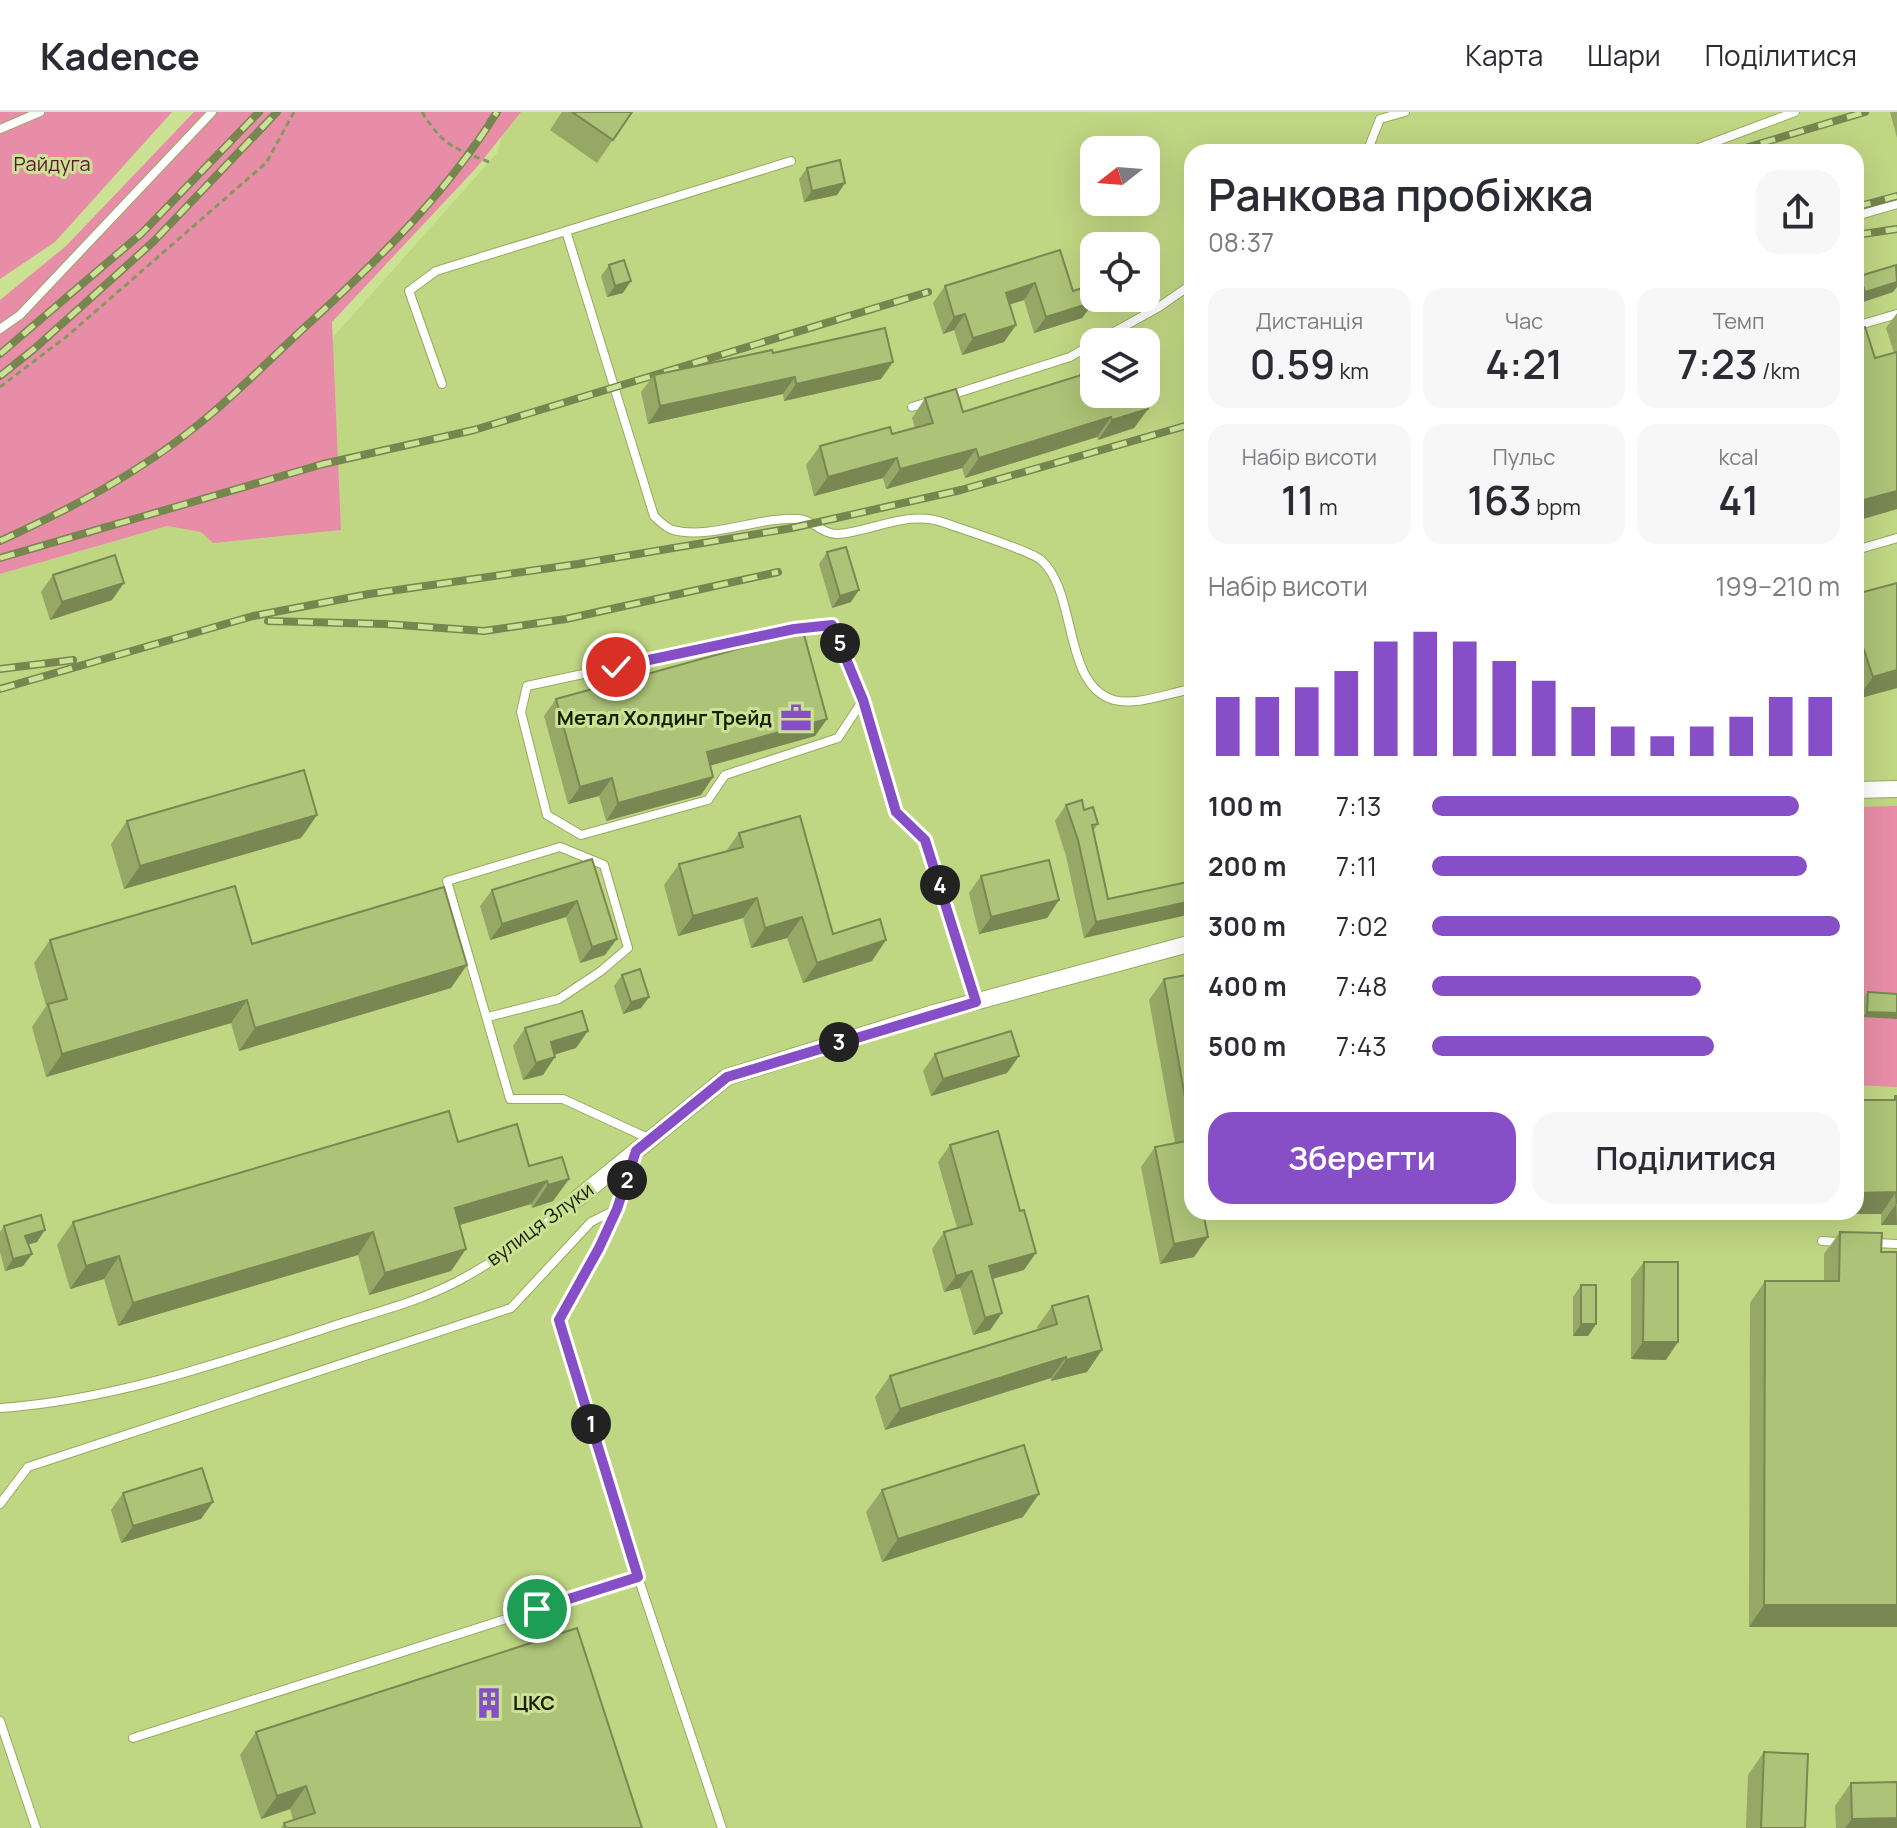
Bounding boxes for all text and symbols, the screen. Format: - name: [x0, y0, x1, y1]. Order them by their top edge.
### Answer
- text: Kadence: [40, 29, 200, 81]
- text: Карта: [1465, 36, 1543, 74]
- text: Шари: [1587, 36, 1661, 74]
- text: Поділитися: [1705, 36, 1857, 74]
- north arrow: [1080, 136, 1160, 216]
- map controls: [1080, 136, 1160, 408]
- park label: Райдуга: [13, 150, 91, 177]
- text: Ранкова пробіжка: [1208, 164, 1593, 224]
- button: share: [1756, 170, 1840, 254]
- text: 08:37: [1208, 224, 1274, 260]
- button: locate: [1080, 232, 1160, 312]
- text: Дистанція: [1256, 306, 1363, 336]
- text: Час: [1505, 306, 1543, 336]
- text: Темп: [1713, 306, 1765, 336]
- button: layers: [1080, 328, 1160, 408]
- text: 0.59: [1250, 336, 1335, 391]
- text: 4:21: [1485, 336, 1563, 391]
- text: 7:23: [1677, 336, 1758, 391]
- text: km: [1335, 356, 1369, 386]
- text: /km: [1758, 356, 1800, 386]
- text: Набір висоти: [1242, 442, 1377, 472]
- text: Пульс: [1493, 442, 1555, 472]
- text: kcal: [1719, 442, 1759, 472]
- text: 11: [1281, 472, 1315, 527]
- text: 163: [1467, 472, 1532, 527]
- text: 41: [1718, 472, 1759, 527]
- text: m: [1315, 492, 1338, 522]
- text: bpm: [1532, 492, 1581, 522]
- text: Набір висоти: [1208, 568, 1368, 604]
- text: 199–210 m: [1715, 568, 1840, 604]
- pin: 5: [820, 623, 860, 663]
- text: 5: [834, 628, 846, 658]
- pin: [582, 633, 650, 701]
- icon: check: [594, 645, 638, 689]
- office icon: Метал Холдинг Трейд: [779, 701, 813, 735]
- place label: Метал Холдинг Трейд: [557, 704, 772, 731]
- text: 100 m: [1208, 788, 1282, 824]
- text: 7:13: [1336, 788, 1381, 824]
- text: 200 m: [1208, 848, 1286, 884]
- text: 7:11: [1336, 848, 1377, 884]
- pin: 4: [920, 865, 960, 905]
- text: 4: [933, 870, 947, 900]
- text: 300 m: [1208, 908, 1286, 944]
- text: 7:02: [1336, 908, 1388, 944]
- text: 400 m: [1208, 968, 1287, 1004]
- text: 7:48: [1336, 968, 1387, 1004]
- pin: 3: [819, 1022, 859, 1062]
- text: 3: [833, 1027, 845, 1057]
- text: 500 m: [1208, 1028, 1286, 1064]
- text: 7:43: [1336, 1028, 1387, 1064]
- button: Зберегти: [1208, 1112, 1516, 1204]
- button: Поділитися: [1532, 1112, 1840, 1204]
- pin: 2: [607, 1160, 647, 1200]
- text: 2: [620, 1165, 634, 1195]
- street label: вулиця Злуки: [481, 1176, 599, 1272]
- pin: 1: [571, 1404, 611, 1444]
- text: 1: [586, 1409, 596, 1439]
- pin: [503, 1575, 571, 1643]
- icon: arrive: [515, 1587, 559, 1631]
- building icon: ЦКС: [472, 1686, 506, 1720]
- place label: ЦКС: [513, 1689, 555, 1716]

